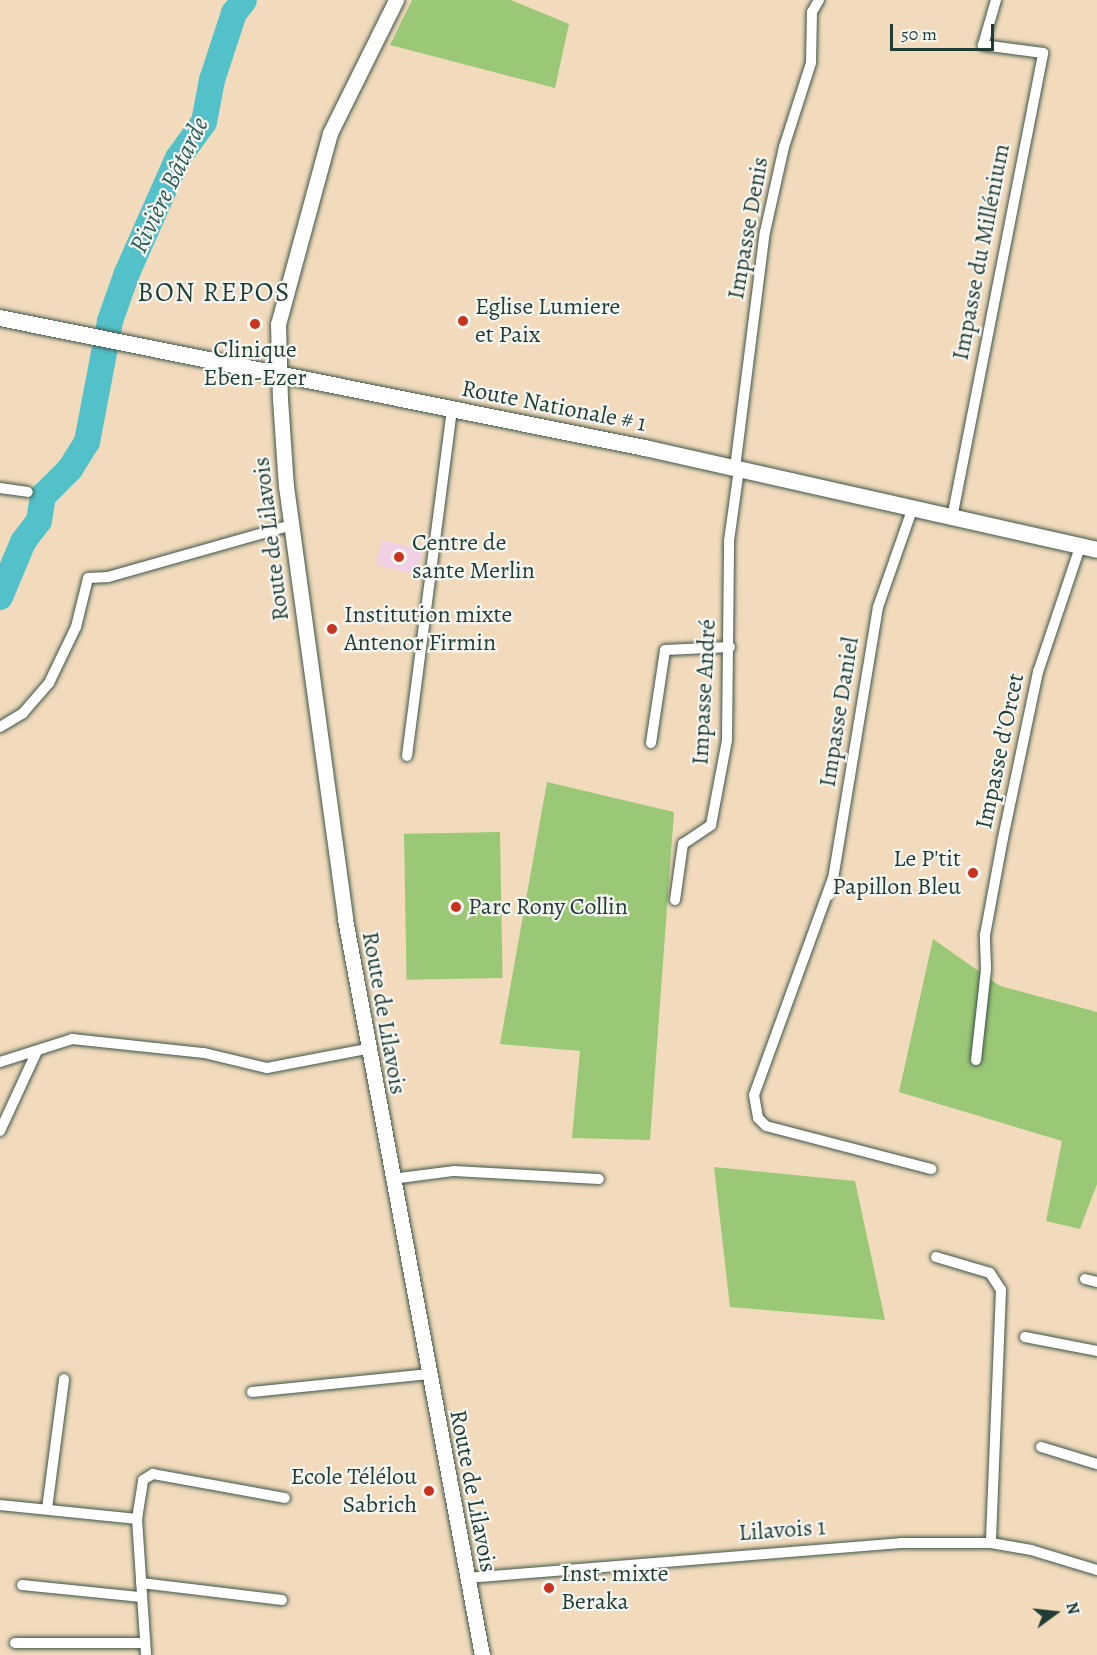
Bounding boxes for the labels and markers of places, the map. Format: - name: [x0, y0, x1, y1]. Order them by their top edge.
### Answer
- place label: Eglise Lumiere et Paix: [475, 293, 620, 349]
- marker: Eglise Lumiere et Paix: [456, 314, 470, 328]
- marker: Clinique Eben-Ezer: [246, 315, 264, 333]
- place label: Clinique Eben-Ezer: [203, 336, 307, 392]
- place label: Centre de sante Merlin: [412, 529, 535, 585]
- marker: Centre de sante Merlin: [390, 548, 408, 566]
- place label: Institution mixte Antenor Firmin: [344, 601, 512, 657]
- marker: Institution mixte Antenor Firmin: [325, 622, 339, 636]
- place label: Le P'tit Papillon Bleu: [832, 845, 961, 901]
- marker: Le P'tit Papillon Bleu: [966, 866, 980, 880]
- place label: Parc Rony Collin: [468, 893, 628, 921]
- marker: Parc Rony Collin: [449, 900, 463, 914]
- place label: Ecole Télélou Sabrich: [290, 1463, 417, 1519]
- marker: Ecole Télélou Sabrich: [422, 1484, 436, 1498]
- place label: Inst. mixte Beraka: [561, 1560, 669, 1616]
- marker: Inst. mixte Beraka: [542, 1581, 556, 1595]

